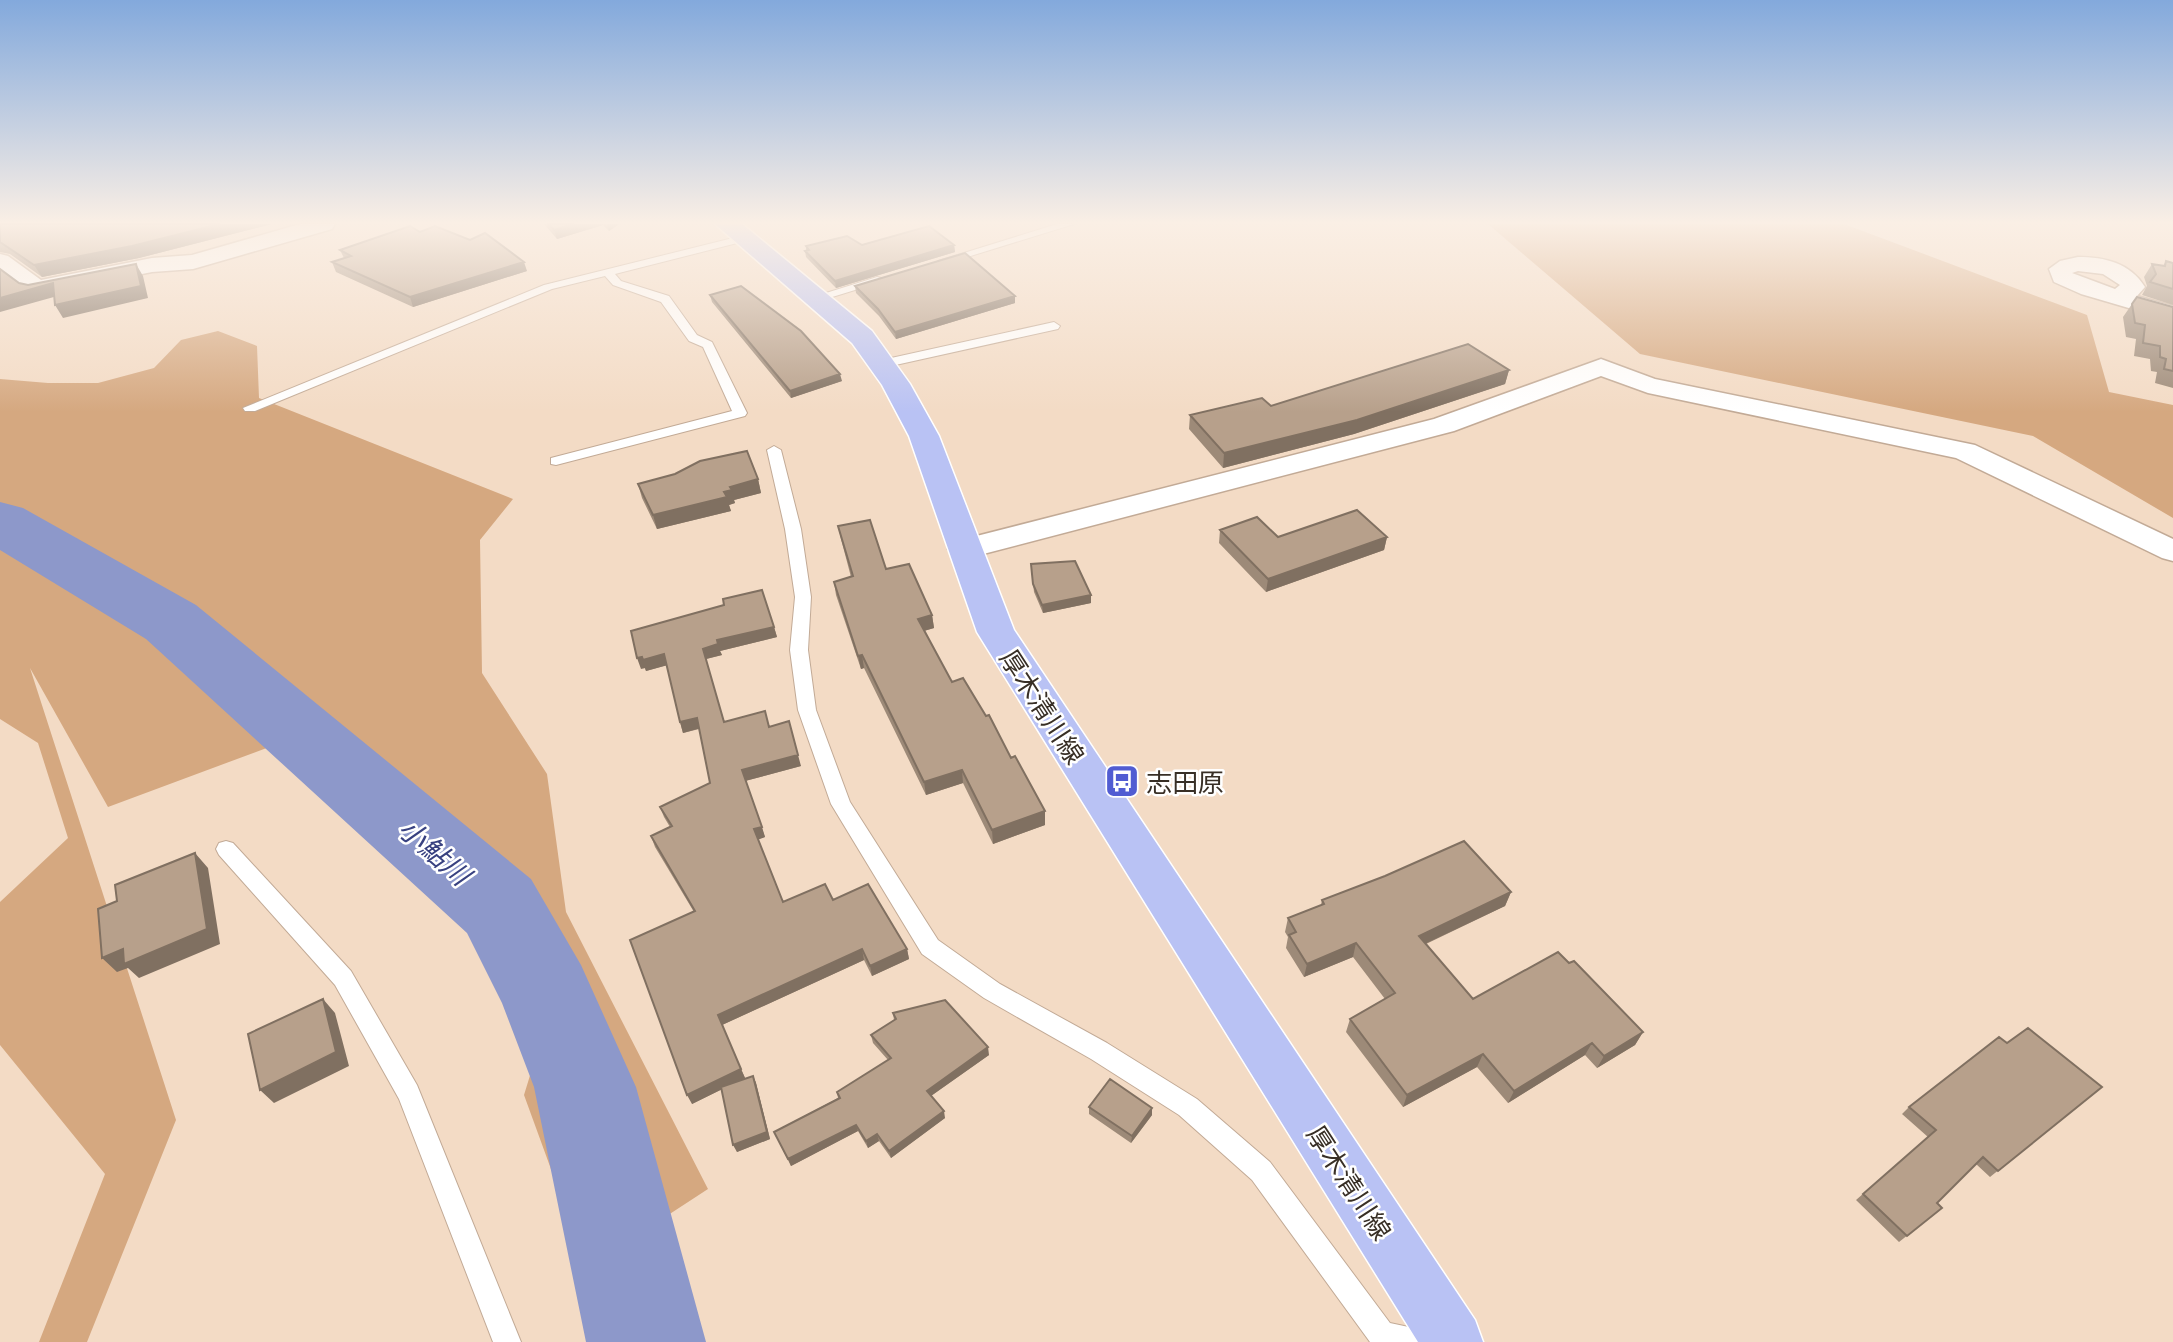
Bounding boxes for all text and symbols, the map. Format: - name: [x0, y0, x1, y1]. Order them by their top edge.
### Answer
- street label: 厚木清川線: [995, 643, 1091, 769]
- bus stop icon: 志田原: [1103, 762, 1141, 800]
- place label: 志田原: [1146, 766, 1224, 797]
- water label: 小鮎川: [392, 811, 480, 893]
- street label: 厚木清川線: [1302, 1119, 1398, 1245]

